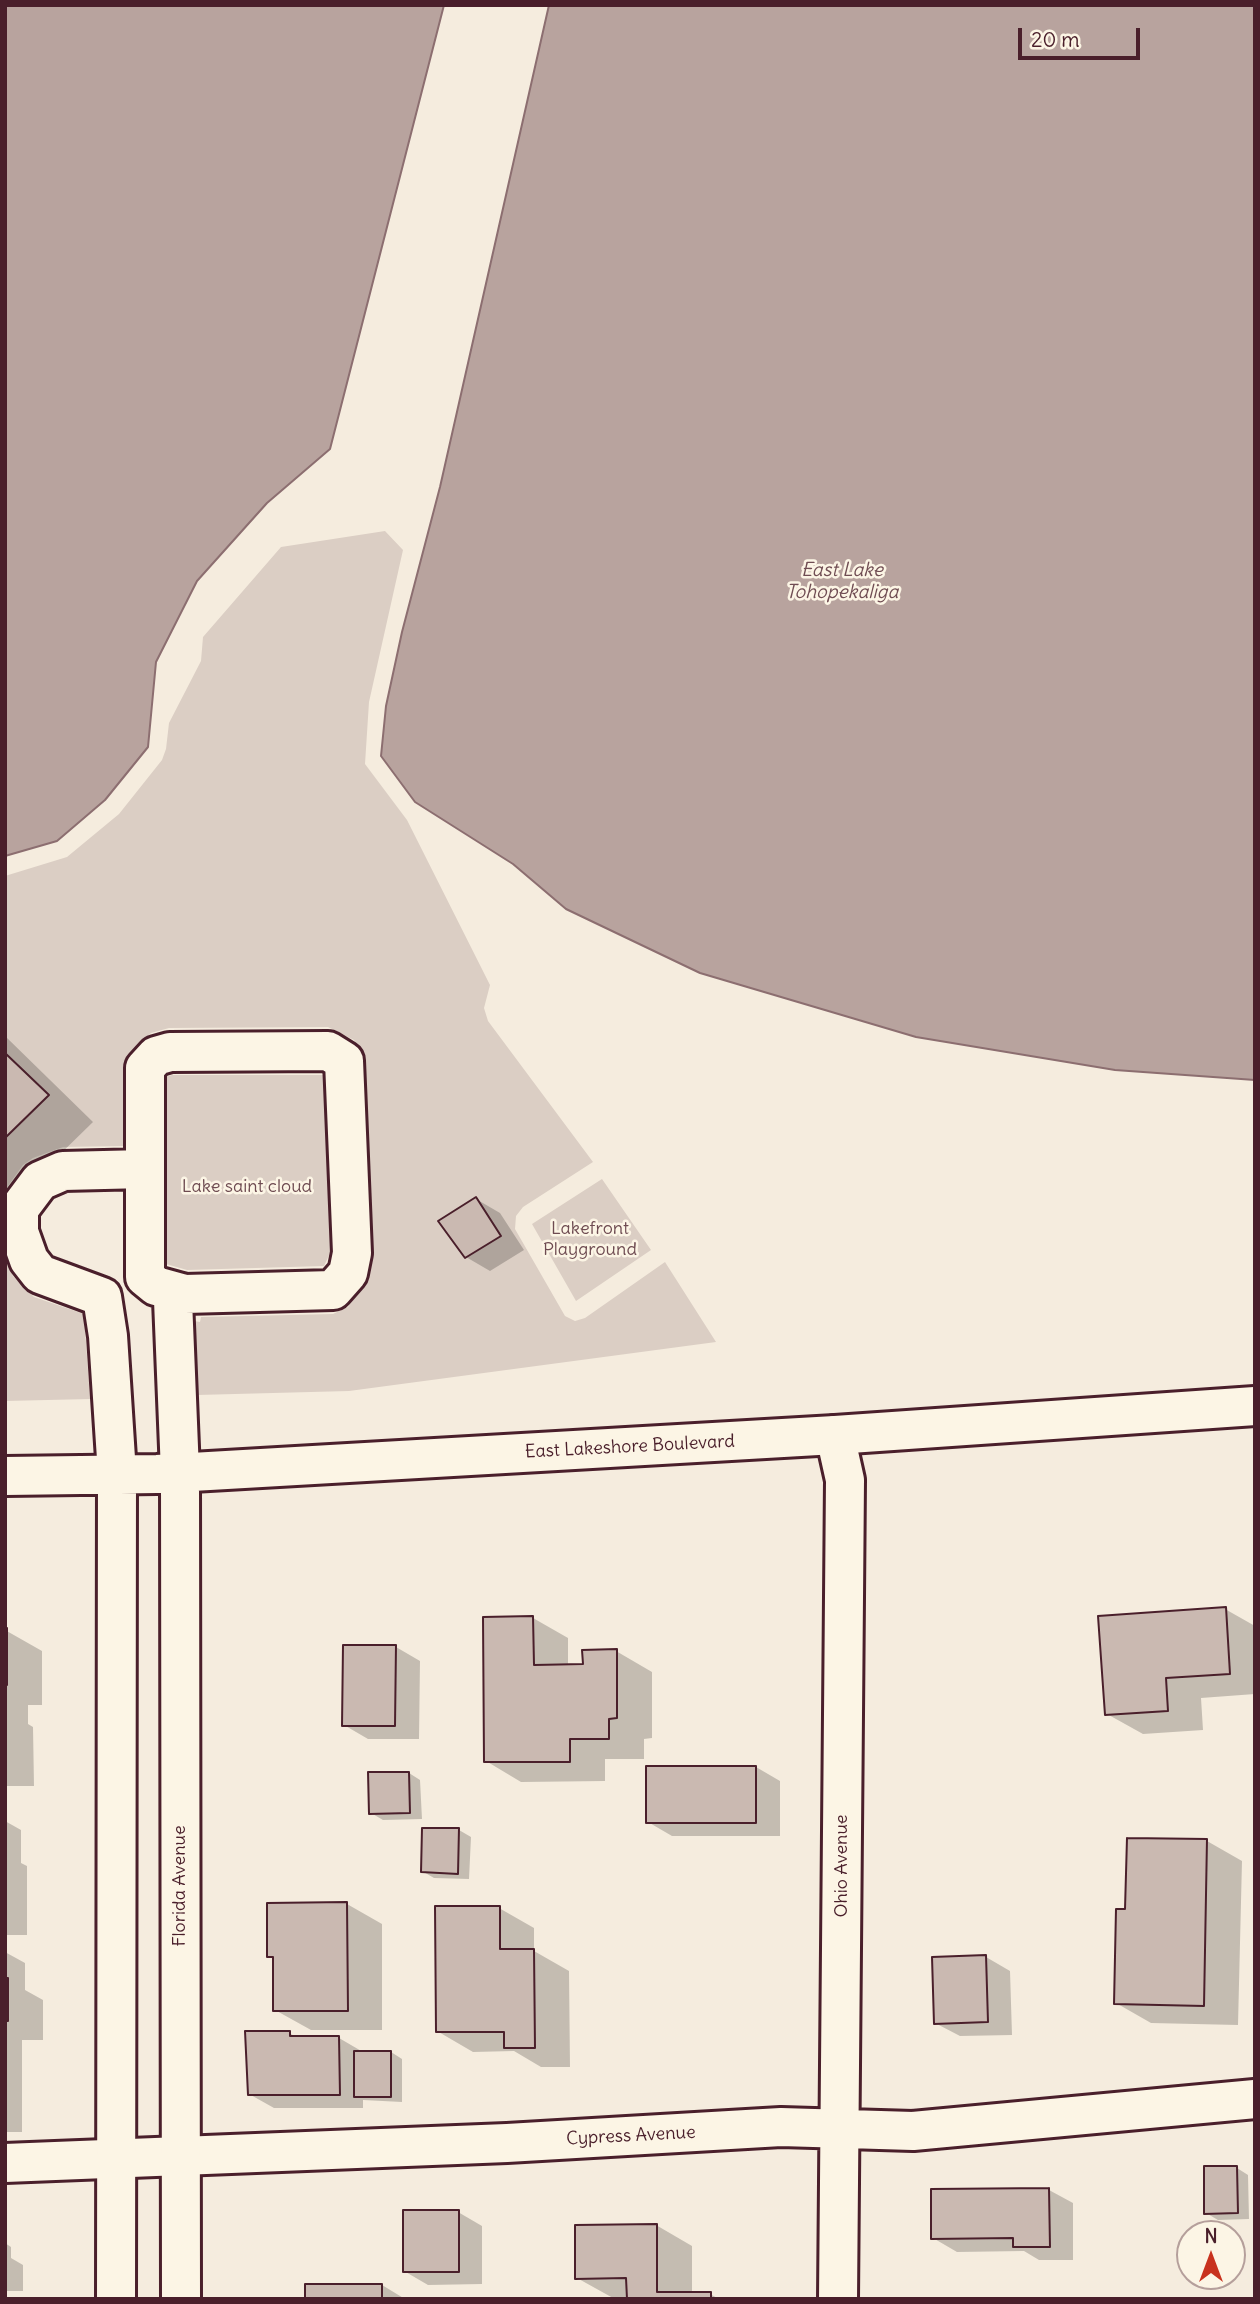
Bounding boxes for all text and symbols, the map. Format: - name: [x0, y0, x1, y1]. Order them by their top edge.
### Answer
- scale bar: [1022, 14, 1144, 58]
- text: 20 m: [1031, 26, 1080, 53]
- water label: East Lake Tohopekaliga: [786, 560, 898, 604]
- park label: Lake saint cloud: [182, 1176, 312, 1198]
- park label: Lakefront Playground: [543, 1218, 637, 1260]
- street label: East Lakeshore Boulevard: [525, 1431, 735, 1463]
- street label: Ohio Avenue: [831, 1814, 853, 1918]
- street label: Florida Avenue: [169, 1825, 191, 1947]
- street label: Cypress Avenue: [566, 2122, 696, 2150]
- north arrow: [1176, 2220, 1246, 2290]
- text: N: [1204, 2224, 1218, 2248]

